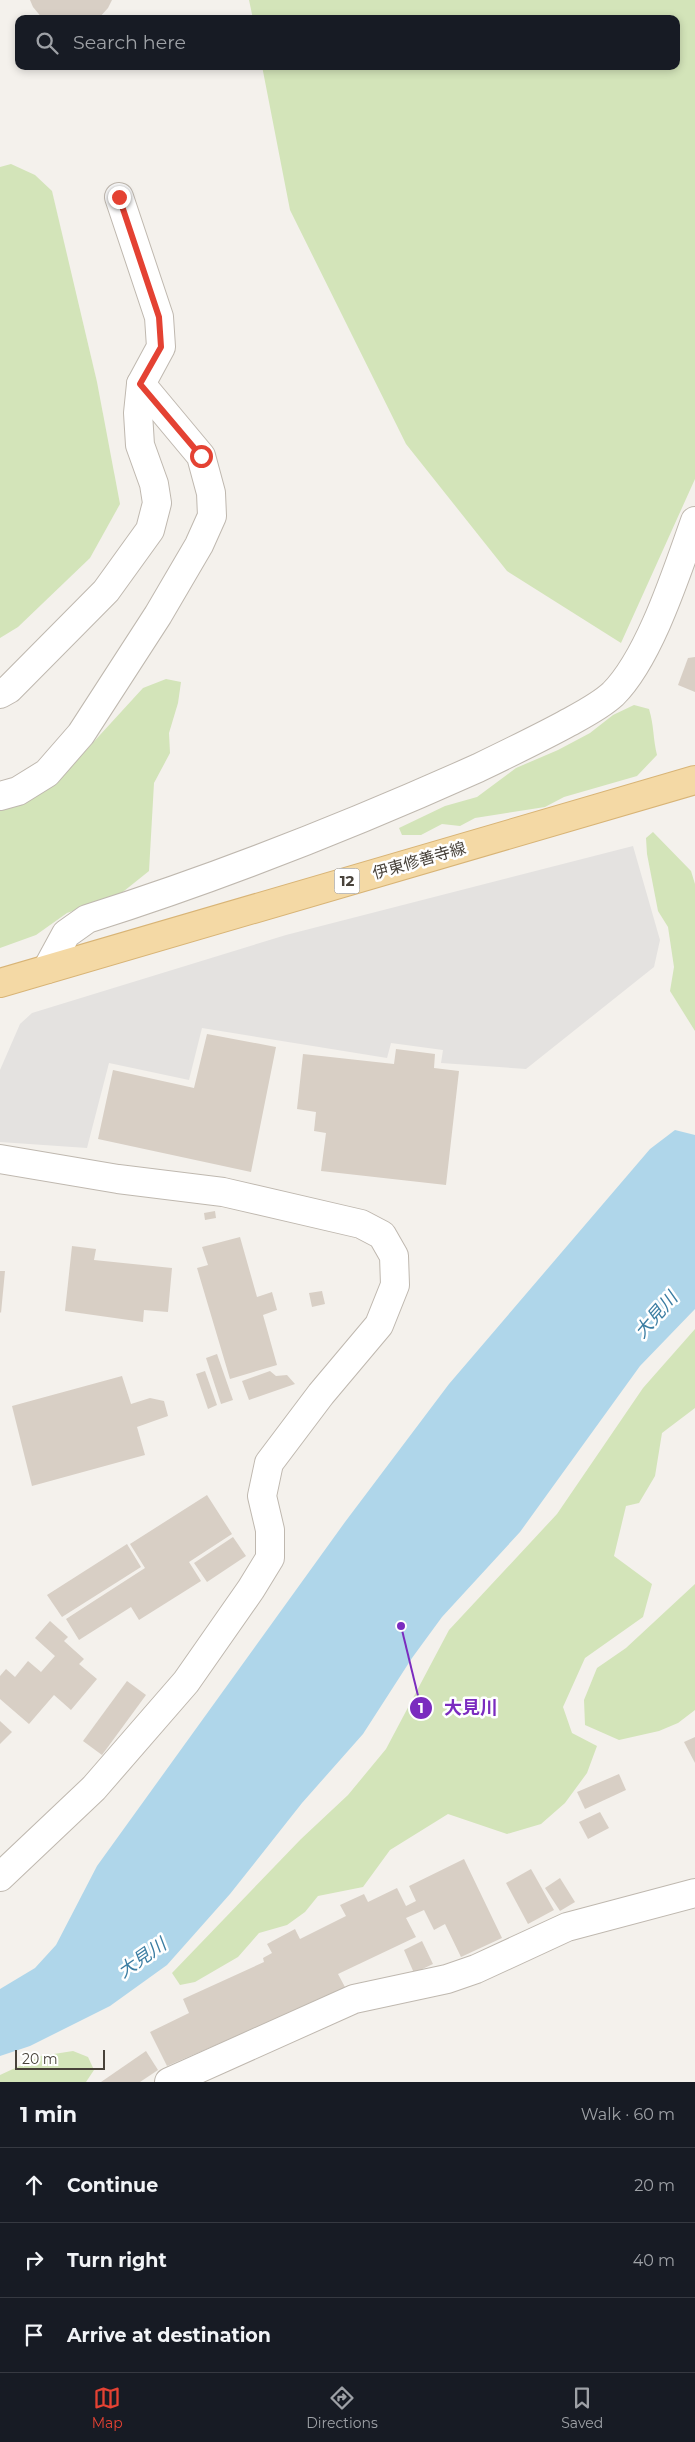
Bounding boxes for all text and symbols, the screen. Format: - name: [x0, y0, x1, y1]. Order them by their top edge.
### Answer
- search box: [15, 15, 680, 70]
- icon: search: [33, 29, 61, 57]
- text: Search here: [73, 31, 186, 54]
- route end: [108, 186, 131, 209]
- route start: [190, 445, 213, 468]
- street label: 伊東修善寺線: [370, 838, 468, 883]
- road number: 12: [334, 868, 360, 894]
- water label: 大見川: [630, 1286, 683, 1343]
- callout: 大見川: [409, 1691, 508, 1724]
- text: 大見川: [444, 1697, 498, 1719]
- text: 1: [418, 1698, 424, 1717]
- water label: 大見川: [114, 1932, 172, 1982]
- scale bar: [15, 2047, 105, 2070]
- text: 20 m: [22, 2050, 58, 2068]
- text: 1 min: [20, 2102, 77, 2127]
- text: Walk · 60 m: [581, 2105, 675, 2124]
- icon: ahead: [20, 2171, 48, 2199]
- text: Continue: [67, 2174, 158, 2197]
- text: 20 m: [634, 2176, 675, 2195]
- icon: right: [20, 2246, 48, 2274]
- text: Turn right: [67, 2249, 167, 2272]
- text: 40 m: [633, 2251, 675, 2270]
- icon: arrive: [20, 2321, 48, 2349]
- text: Arrive at destination: [67, 2324, 271, 2347]
- tab: Map: [92, 2384, 123, 2432]
- tab: Directions: [306, 2384, 378, 2432]
- tab: Saved: [561, 2384, 603, 2432]

